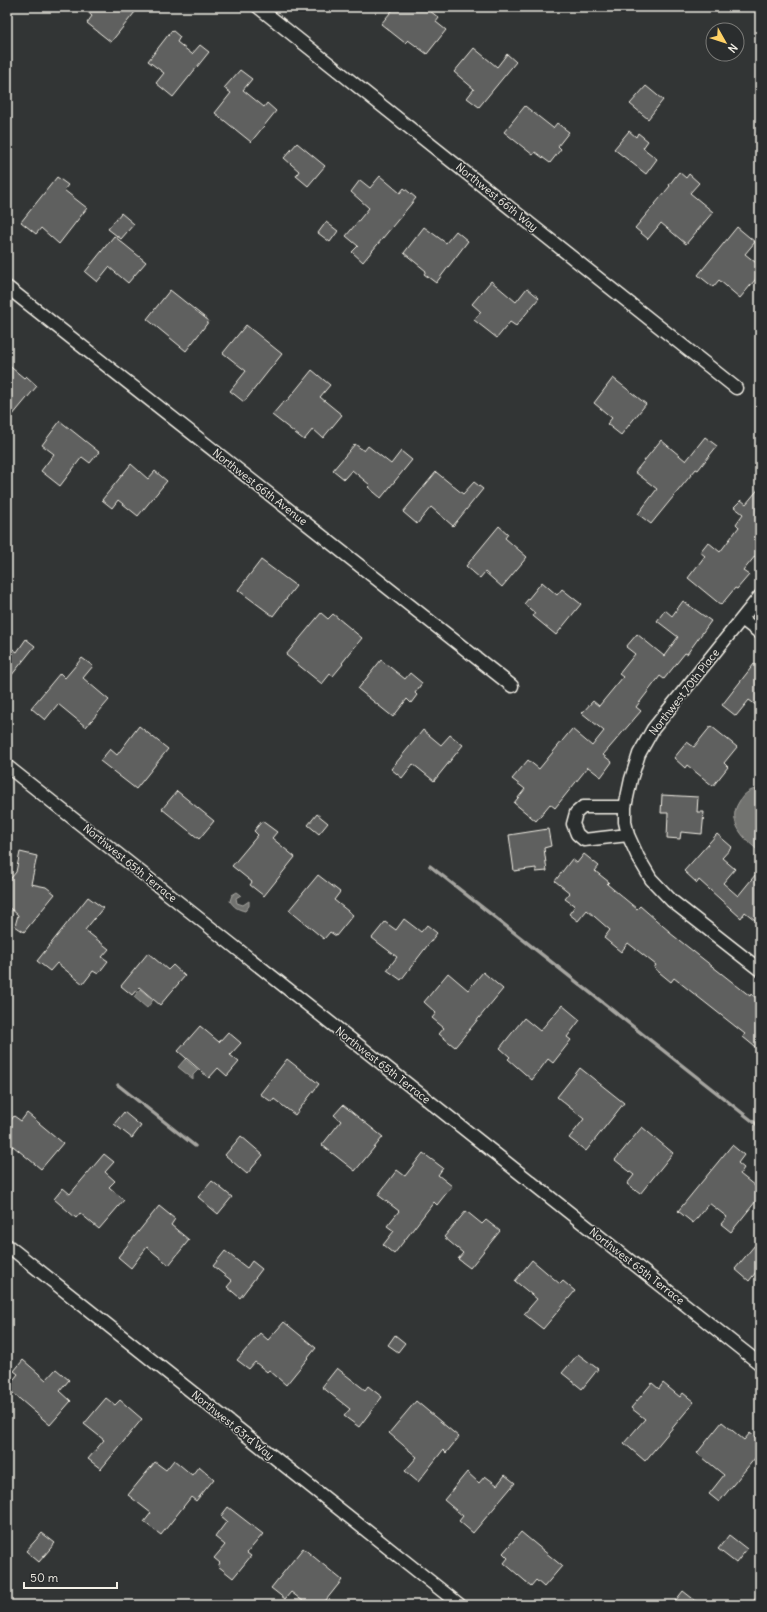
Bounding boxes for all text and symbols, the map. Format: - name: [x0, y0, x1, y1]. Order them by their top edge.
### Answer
- north arrow: [705, 22, 745, 62]
- text: N: [725, 41, 741, 56]
- street label: Northwest 66th Way: [453, 160, 541, 234]
- street label: Northwest 66th Avenue: [210, 446, 310, 528]
- street label: Northwest 70th Place: [646, 646, 722, 738]
- street label: Northwest 65th Terrace: [80, 821, 180, 905]
- street label: Northwest 65th Terrace: [333, 1024, 433, 1106]
- street label: Northwest 65th Terrace: [587, 1225, 687, 1307]
- street label: Northwest 63rd Way: [189, 1387, 277, 1463]
- scale bar: [24, 1564, 117, 1590]
- text: 50 m: [30, 1570, 59, 1585]

